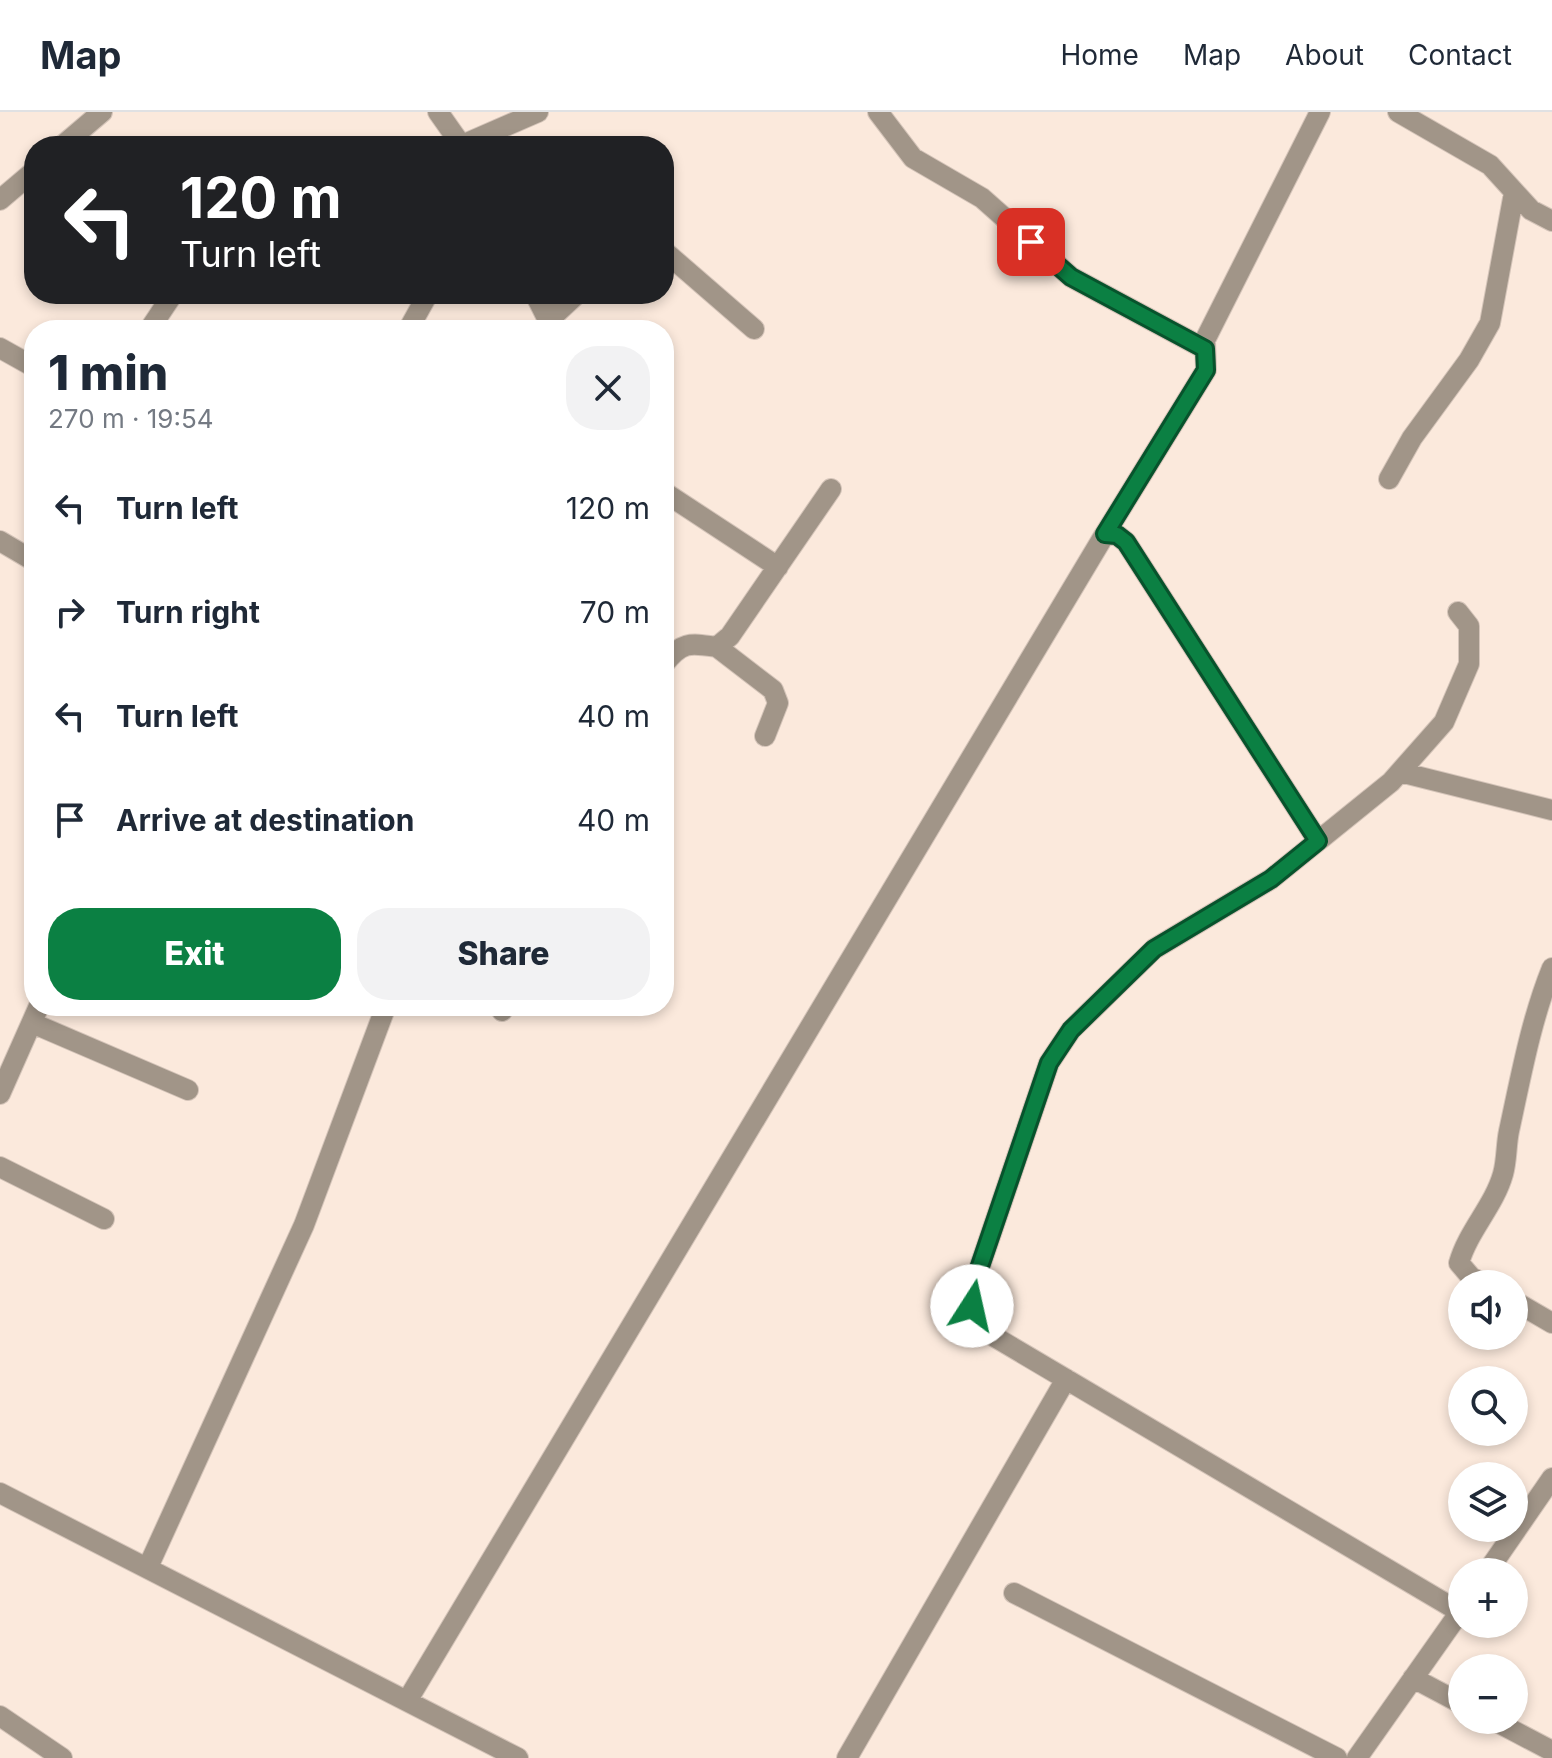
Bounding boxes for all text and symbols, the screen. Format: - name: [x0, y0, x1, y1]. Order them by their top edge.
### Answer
- text: Map: [40, 32, 121, 78]
- text: Home: [1060, 38, 1139, 72]
- text: Map: [1183, 38, 1241, 72]
- text: About: [1285, 38, 1364, 72]
- text: Contact: [1408, 38, 1512, 72]
- text: 120 m: [180, 164, 342, 232]
- icon: left: [48, 168, 152, 272]
- pin: [997, 208, 1065, 276]
- icon: arrive: [1009, 220, 1053, 264]
- text: Turn left: [180, 232, 321, 276]
- text: 1 min: [48, 343, 168, 402]
- button: close: [566, 346, 650, 430]
- text: 270 m · 19:54: [48, 403, 214, 434]
- icon: left: [48, 486, 92, 530]
- text: Turn left: [116, 490, 238, 526]
- text: 120 m: [566, 490, 650, 526]
- icon: right: [48, 590, 92, 634]
- text: Turn right: [116, 594, 260, 630]
- text: 70 m: [580, 594, 650, 630]
- icon: left: [48, 694, 92, 738]
- text: Turn left: [116, 698, 238, 734]
- text: 40 m: [577, 698, 650, 734]
- icon: arrive: [48, 798, 92, 842]
- text: Arrive at destination: [116, 802, 414, 838]
- text: 40 m: [577, 802, 650, 838]
- button: Exit: [48, 908, 341, 1000]
- button: Share: [357, 908, 650, 1000]
- position arrow: [930, 1264, 1014, 1348]
- map controls: [1448, 1270, 1528, 1734]
- button: sound: [1448, 1270, 1528, 1350]
- button: search: [1448, 1366, 1528, 1446]
- button: layers: [1448, 1462, 1528, 1542]
- button: +: [1448, 1558, 1528, 1638]
- button: −: [1448, 1654, 1528, 1734]

